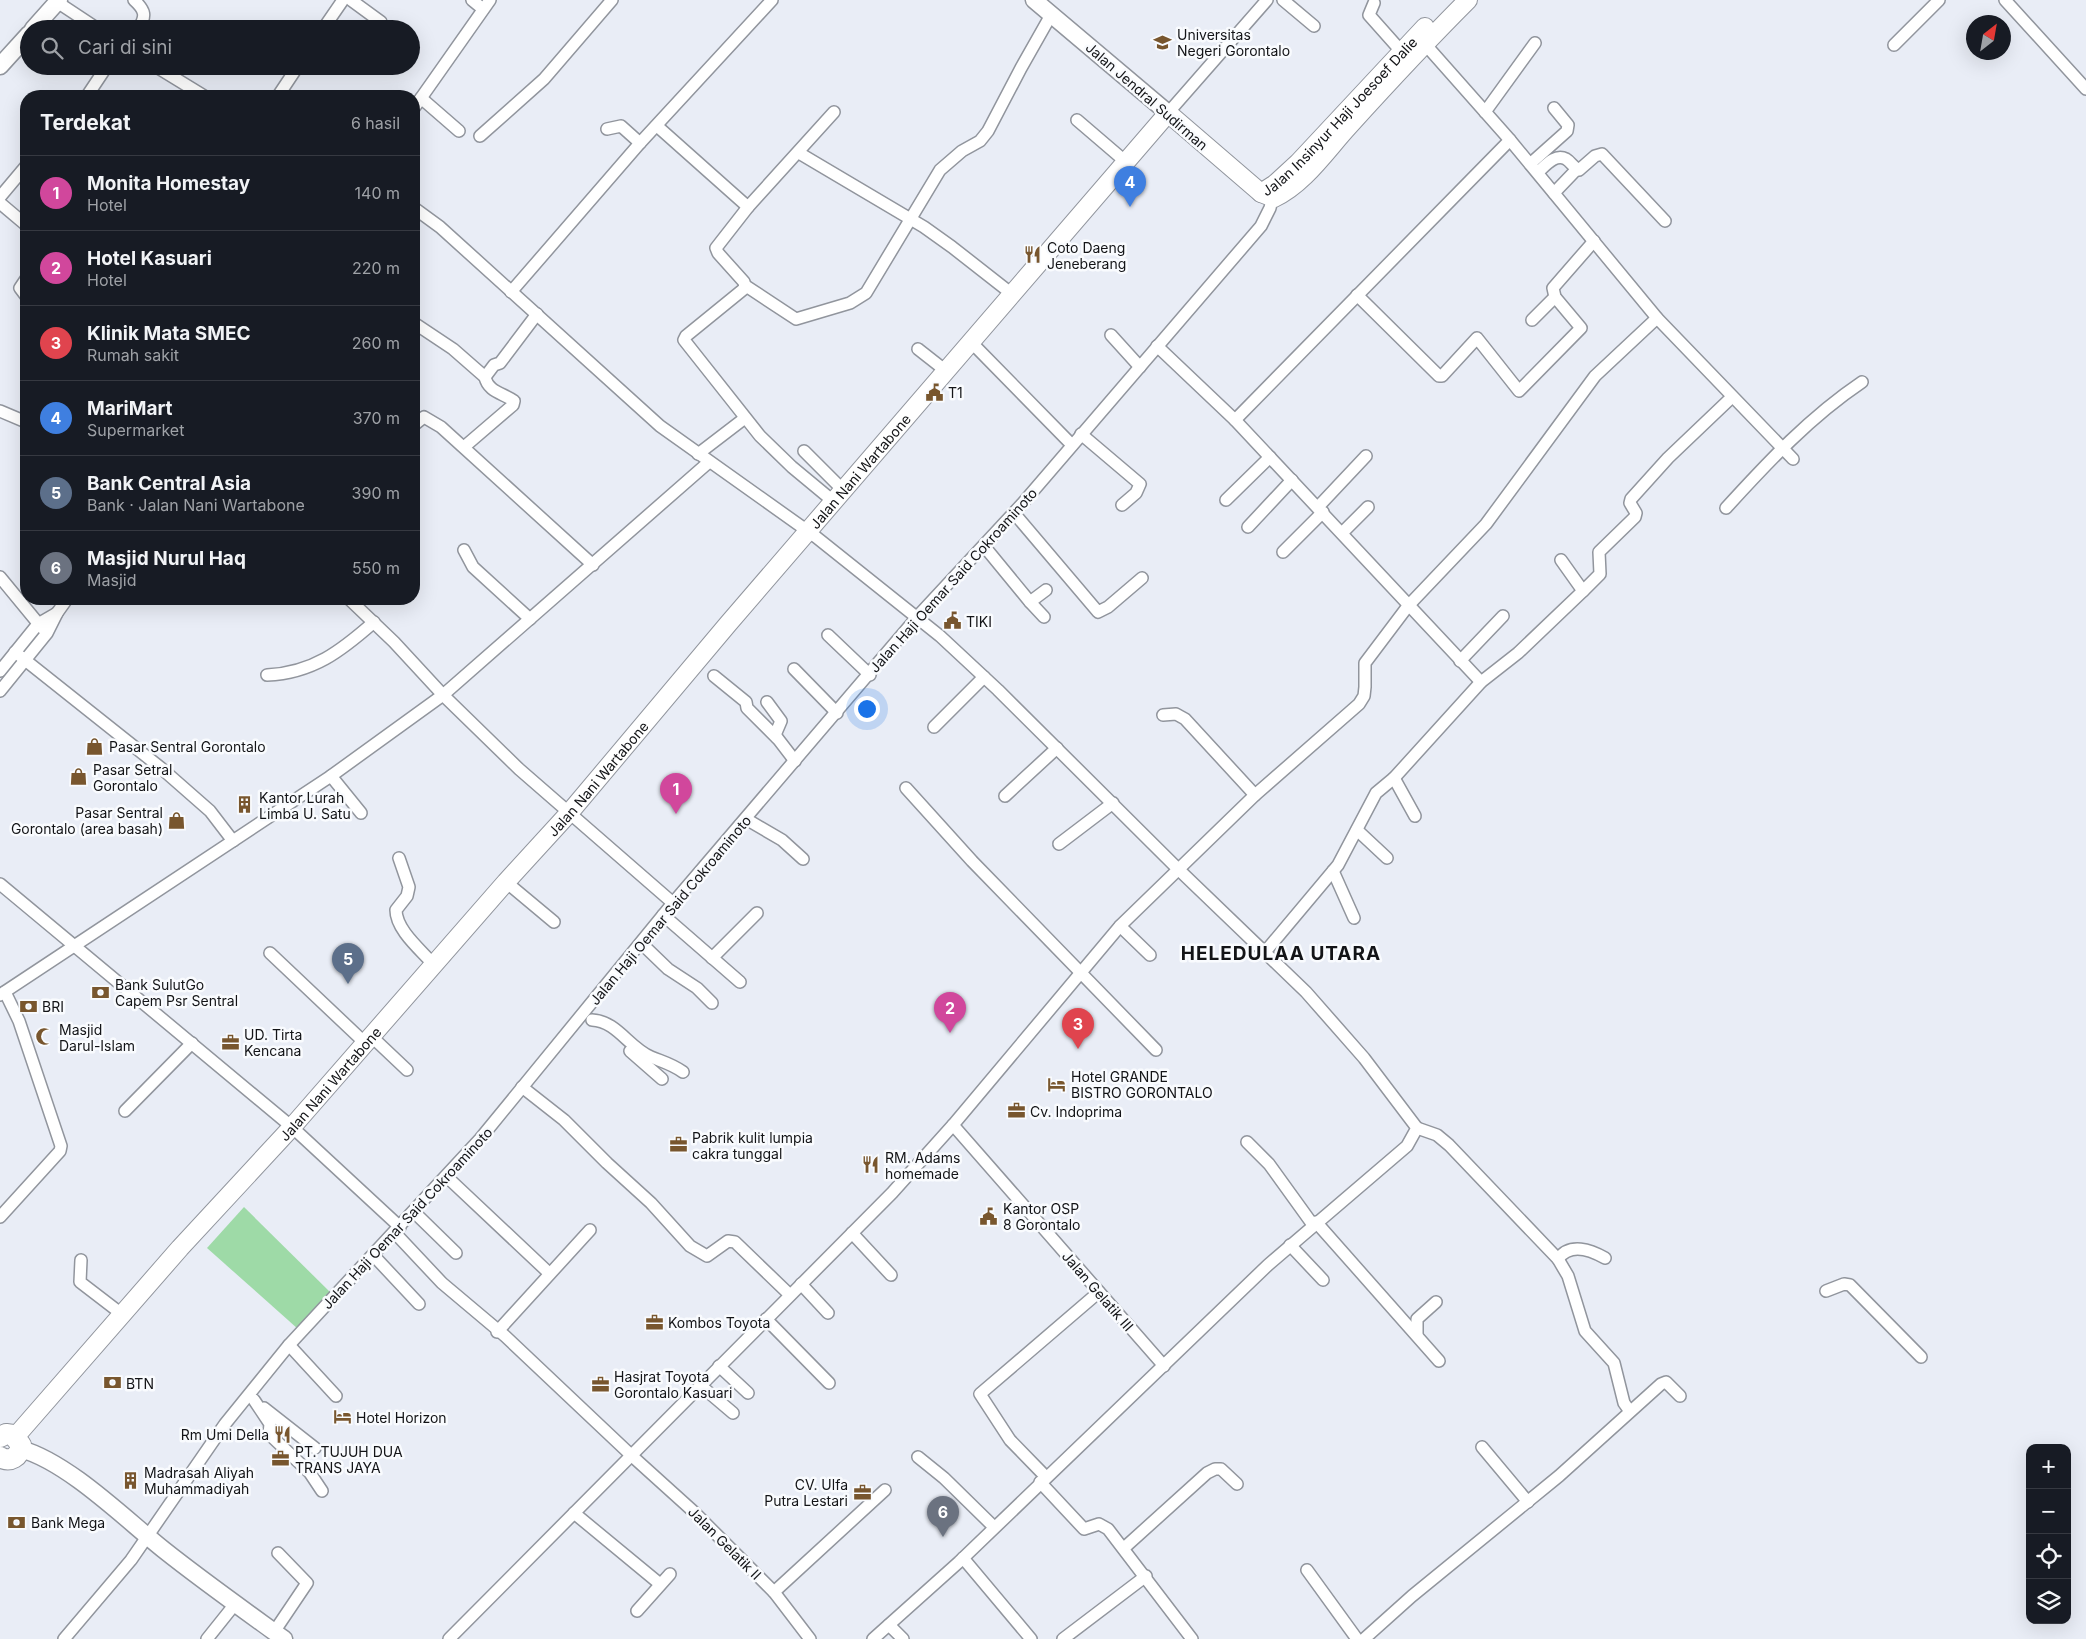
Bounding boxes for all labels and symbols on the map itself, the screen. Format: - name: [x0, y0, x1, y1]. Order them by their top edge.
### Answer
- north arrow: [1966, 15, 2011, 60]
- place label: Universitas Negeri Gorontalo: [1177, 26, 1290, 59]
- school or university icon: Universitas Negeri Gorontalo: [1153, 32, 1173, 52]
- street label: Jalan Insinyur Haji Joesoef Dalie: [1258, 33, 1420, 199]
- street label: Jalan Jendral Sudirman: [1083, 38, 1211, 154]
- pin: 4: [1114, 166, 1146, 207]
- place label: Coto Daeng Jeneberang: [1047, 239, 1126, 272]
- restaurant icon: Coto Daeng Jeneberang: [1023, 245, 1043, 265]
- public building icon: T1: [924, 382, 944, 402]
- place label: T1: [948, 384, 963, 401]
- street label: Jalan Nani Wartabone: [806, 410, 914, 532]
- street label: Jalan Haji Oemar Said Cokroaminoto: [866, 484, 1040, 676]
- public building icon: TIKI: [942, 611, 962, 631]
- place label: TIKI: [966, 613, 992, 630]
- your location: [854, 696, 880, 722]
- street label: Jalan Nani Wartabone: [544, 717, 651, 839]
- shop icon: Pasar Sentral Gorontalo: [85, 736, 105, 756]
- place label: Pasar Sentral Gorontalo: [109, 738, 266, 755]
- place label: Pasar Setral Gorontalo: [93, 761, 173, 794]
- shop icon: Pasar Setral Gorontalo: [69, 767, 89, 787]
- pin: 1: [660, 773, 692, 814]
- place label: Kantor Lurah Limba U. Satu: [259, 789, 351, 822]
- building icon: Kantor Lurah Limba U. Satu: [235, 795, 255, 815]
- place label: Pasar Sentral Gorontalo (area basah): [11, 804, 163, 837]
- shop icon: Pasar Sentral Gorontalo (area basah): [167, 810, 187, 830]
- street label: Jalan Haji Oemar Said Cokroaminoto: [586, 812, 754, 1008]
- district label: HELEDULAA UTARA: [1181, 942, 1381, 965]
- pin: 5: [332, 943, 364, 984]
- place label: Bank SulutGo Capem Psr Sentral: [115, 976, 238, 1009]
- bank icon: Bank SulutGo Capem Psr Sentral: [91, 982, 111, 1002]
- pin: 2: [934, 992, 966, 1033]
- bank icon: BRI: [18, 996, 38, 1016]
- place label: BRI: [42, 998, 64, 1015]
- pin: 3: [1062, 1008, 1094, 1049]
- place label: Masjid Darul-Islam: [59, 1021, 135, 1054]
- street label: Jalan Nani Wartabone: [275, 1023, 384, 1144]
- place label: UD. Tirta Kencana: [244, 1026, 302, 1059]
- mosque icon: Masjid Darul-Islam: [35, 1027, 55, 1047]
- office icon: UD. Tirta Kencana: [220, 1032, 240, 1052]
- place label: Hotel GRANDE BISTRO GORONTALO: [1071, 1068, 1213, 1101]
- hotel icon: Hotel GRANDE BISTRO GORONTALO: [1047, 1074, 1067, 1094]
- office icon: Cv. Indoprima: [1006, 1101, 1026, 1121]
- place label: Cv. Indoprima: [1030, 1103, 1122, 1120]
- street label: Jalan Haji Oemar Said Cokroaminoto: [318, 1124, 496, 1312]
- place label: Pabrik kulit lumpia cakra tunggal: [692, 1129, 813, 1162]
- office icon: Pabrik kulit lumpia cakra tunggal: [668, 1135, 688, 1155]
- place label: RM. Adams homemade: [885, 1149, 960, 1182]
- restaurant icon: RM. Adams homemade: [861, 1155, 881, 1175]
- place label: Kantor OSP 8 Gorontalo: [1003, 1200, 1080, 1233]
- public building icon: Kantor OSP 8 Gorontalo: [979, 1206, 999, 1226]
- street label: Jalan Gelatik III: [1059, 1248, 1137, 1334]
- office icon: Kombos Toyota: [644, 1312, 664, 1332]
- place label: Kombos Toyota: [668, 1314, 770, 1331]
- place label: Hasjrat Toyota Gorontalo Kasuari: [614, 1368, 732, 1401]
- bank icon: BTN: [102, 1373, 122, 1393]
- office icon: Hasjrat Toyota Gorontalo Kasuari: [590, 1374, 610, 1394]
- place label: BTN: [126, 1375, 154, 1392]
- hotel icon: Hotel Horizon: [332, 1407, 352, 1427]
- place label: Hotel Horizon: [356, 1409, 447, 1426]
- restaurant icon: Rm Umi Della: [273, 1424, 293, 1444]
- place label: Rm Umi Della: [181, 1426, 269, 1443]
- place label: PT. TUJUH DUA TRANS JAYA: [295, 1443, 403, 1476]
- office icon: PT. TUJUH DUA TRANS JAYA: [271, 1449, 291, 1469]
- place label: Madrasah Aliyah Muhammadiyah: [144, 1464, 254, 1497]
- building icon: Madrasah Aliyah Muhammadiyah: [120, 1470, 140, 1490]
- place label: CV. Ulfa Putra Lestari: [764, 1476, 848, 1509]
- office icon: CV. Ulfa Putra Lestari: [852, 1482, 872, 1502]
- pin: 6: [927, 1496, 959, 1537]
- street label: Jalan Gelatik II: [685, 1503, 765, 1583]
- bank icon: Bank Mega: [7, 1512, 27, 1532]
- place label: Bank Mega: [31, 1514, 105, 1531]

